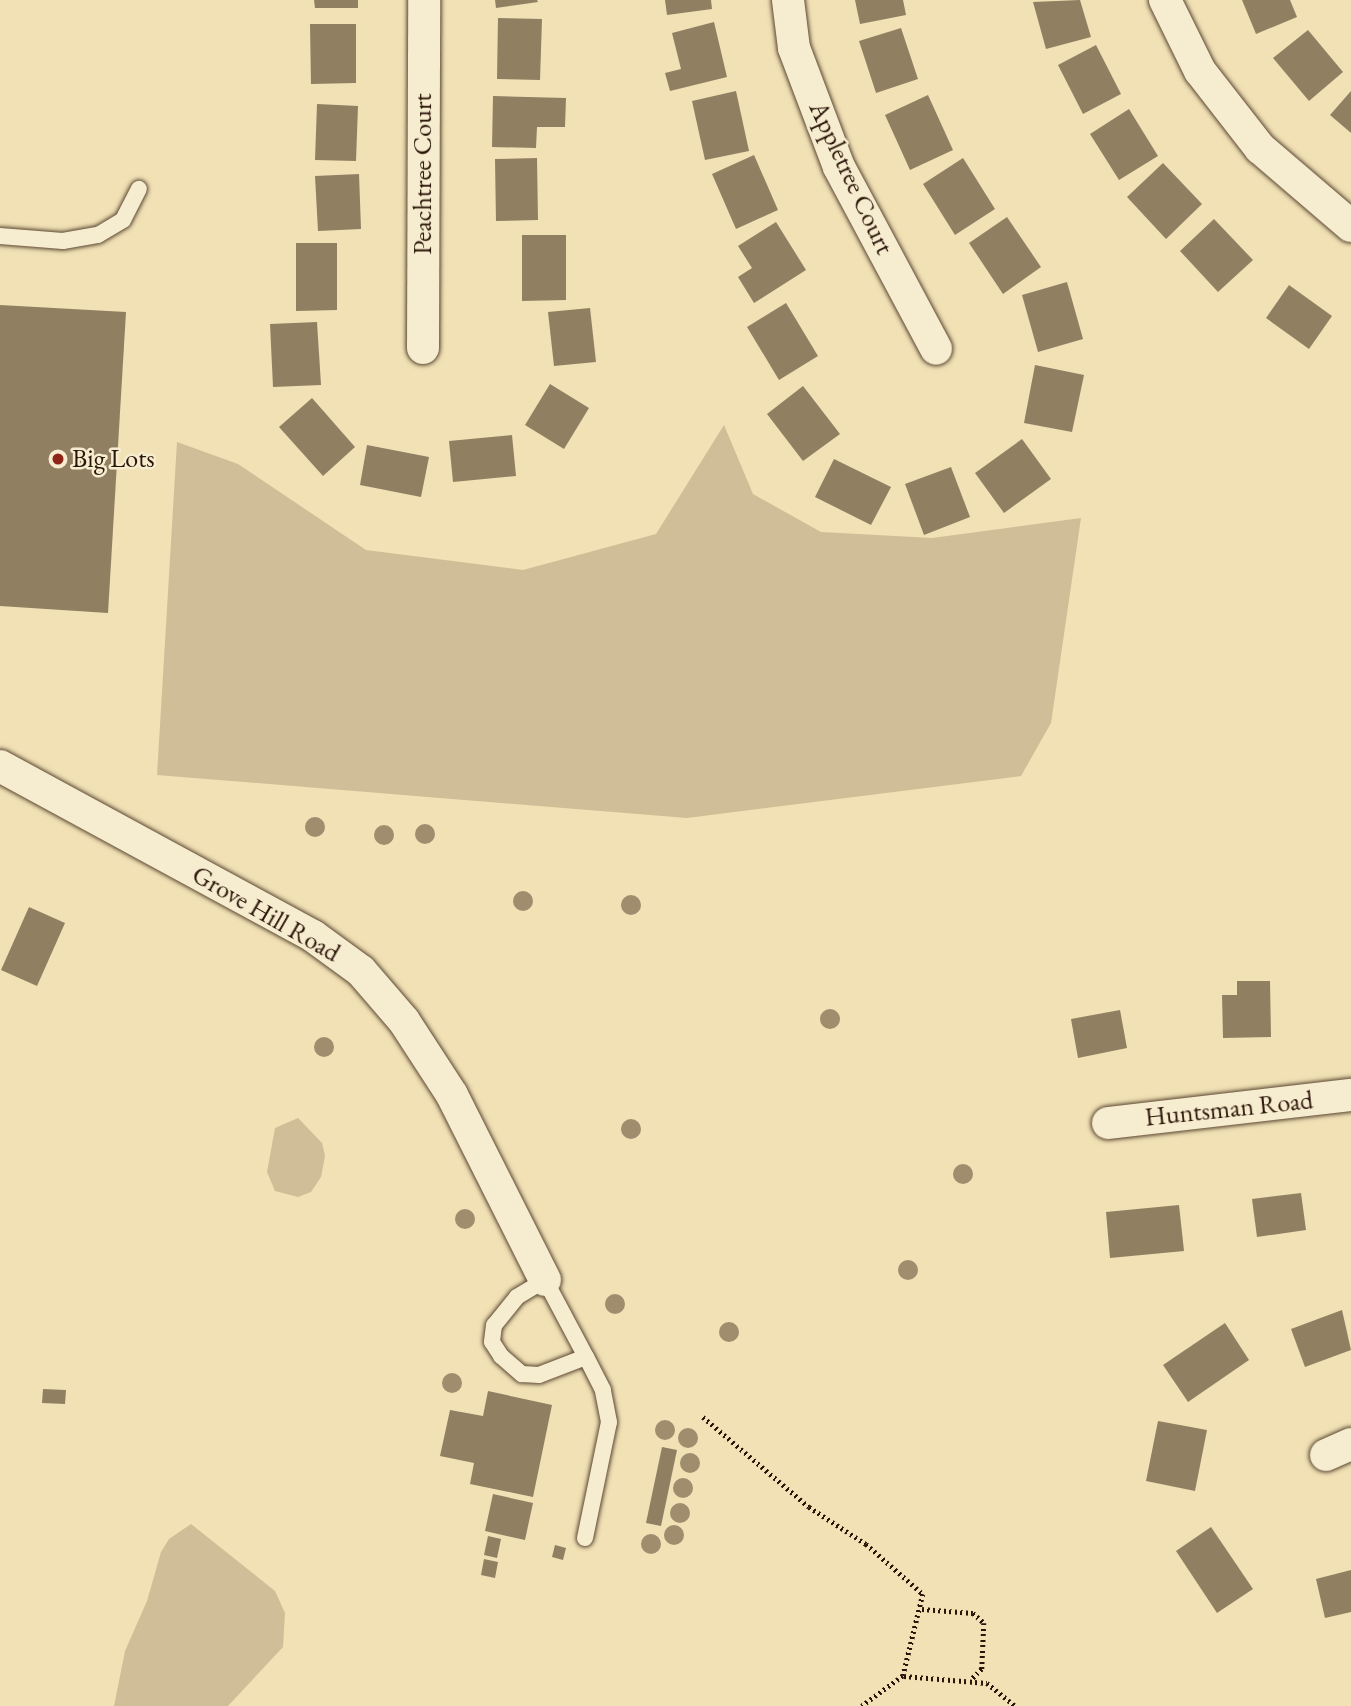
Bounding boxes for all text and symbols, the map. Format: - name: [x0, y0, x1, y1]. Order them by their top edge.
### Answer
- street label: Peachtree Court: [407, 93, 439, 255]
- street label: Appletree Court: [802, 97, 900, 259]
- place label: Big Lots: [72, 443, 155, 475]
- marker: Big Lots: [50, 451, 66, 467]
- street label: Grove Hill Road: [186, 859, 346, 969]
- street label: Huntsman Road: [1143, 1085, 1315, 1133]

